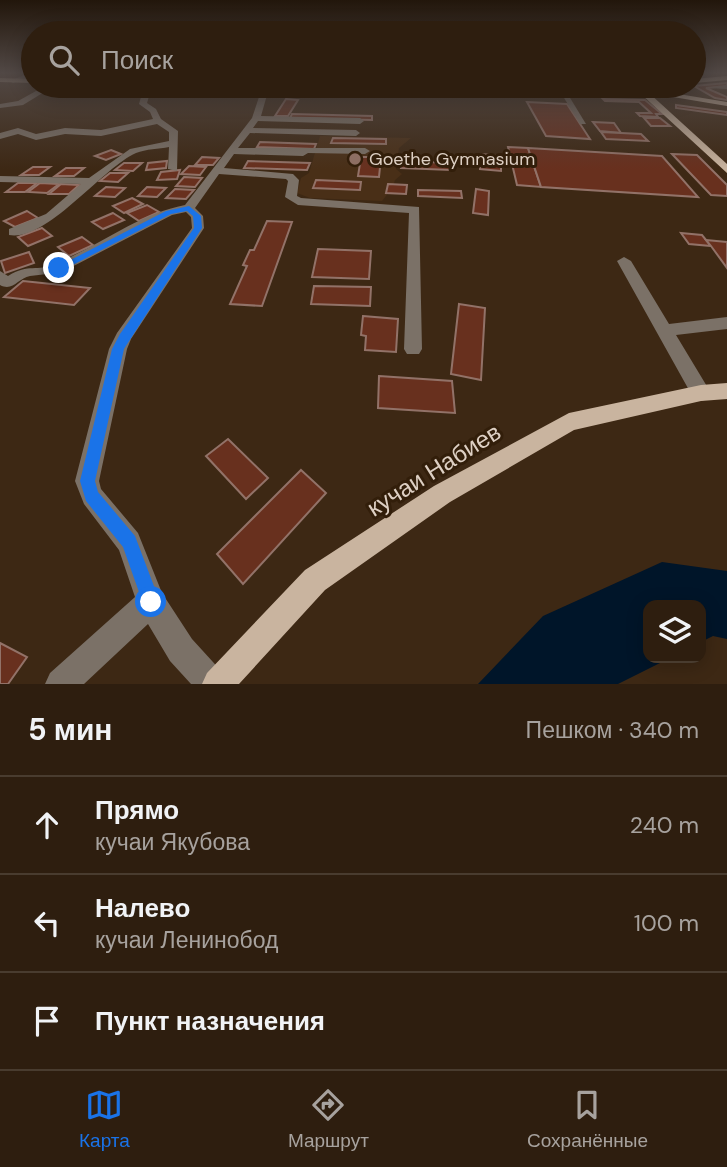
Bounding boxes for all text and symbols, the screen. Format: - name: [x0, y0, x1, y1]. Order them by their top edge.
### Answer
- search box: [21, 21, 706, 98]
- icon: search: [45, 41, 83, 79]
- text: Поиск: [101, 43, 173, 77]
- place label: Goethe Gymnasium: [369, 147, 535, 171]
- marker: Goethe Gymnasium: [347, 151, 363, 167]
- route end: [43, 252, 74, 283]
- street label: кучаи Набиев: [361, 416, 507, 523]
- route start: [135, 586, 166, 617]
- map controls: [643, 600, 706, 663]
- button: layers: [643, 600, 706, 663]
- text: 5 мин: [28, 710, 112, 749]
- text: Пешком · 340 m: [526, 715, 699, 745]
- text: Прямо: [95, 793, 179, 827]
- icon: ahead: [28, 806, 66, 844]
- text: 240 m: [630, 810, 699, 840]
- text: кучаи Якубова: [95, 827, 250, 857]
- text: Налево: [95, 891, 190, 925]
- icon: left: [28, 904, 66, 942]
- text: 100 m: [634, 908, 699, 938]
- text: кучаи Ленинобод: [95, 925, 278, 955]
- icon: arrive: [28, 1002, 66, 1040]
- text: Пункт назначения: [95, 1004, 325, 1038]
- tab: Карта: [79, 1086, 130, 1153]
- tab: Маршрут: [288, 1086, 369, 1153]
- tab: Сохранённые: [527, 1086, 648, 1153]

